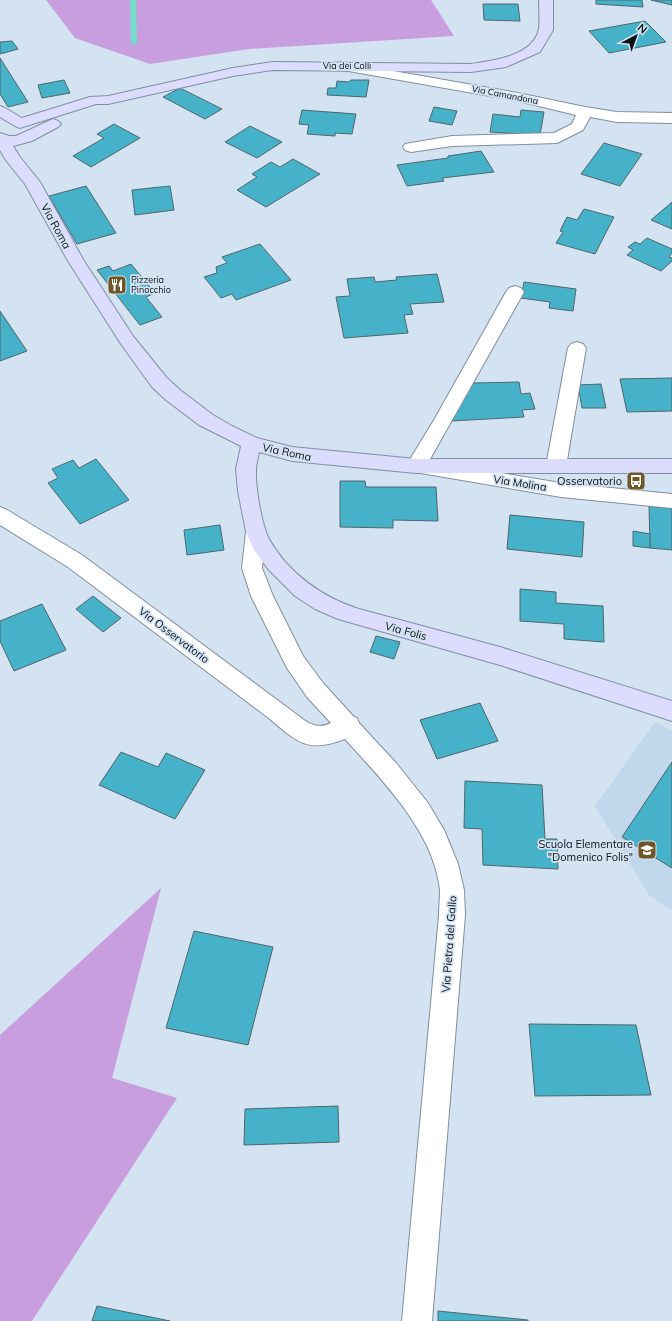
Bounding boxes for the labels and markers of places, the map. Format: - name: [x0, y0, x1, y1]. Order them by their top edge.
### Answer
- restaurant icon: Pizzeria Pinocchio: [106, 274, 128, 296]
- place label: Pizzeria Pinocchio: [131, 274, 171, 295]
- bus stop icon: Osservatorio: [625, 470, 647, 492]
- place label: Osservatorio: [557, 474, 622, 488]
- place label: Scuola Elementare "Domenico Folis": [538, 837, 633, 864]
- school or university icon: Scuola Elementare "Domenico Folis": [636, 839, 658, 861]

